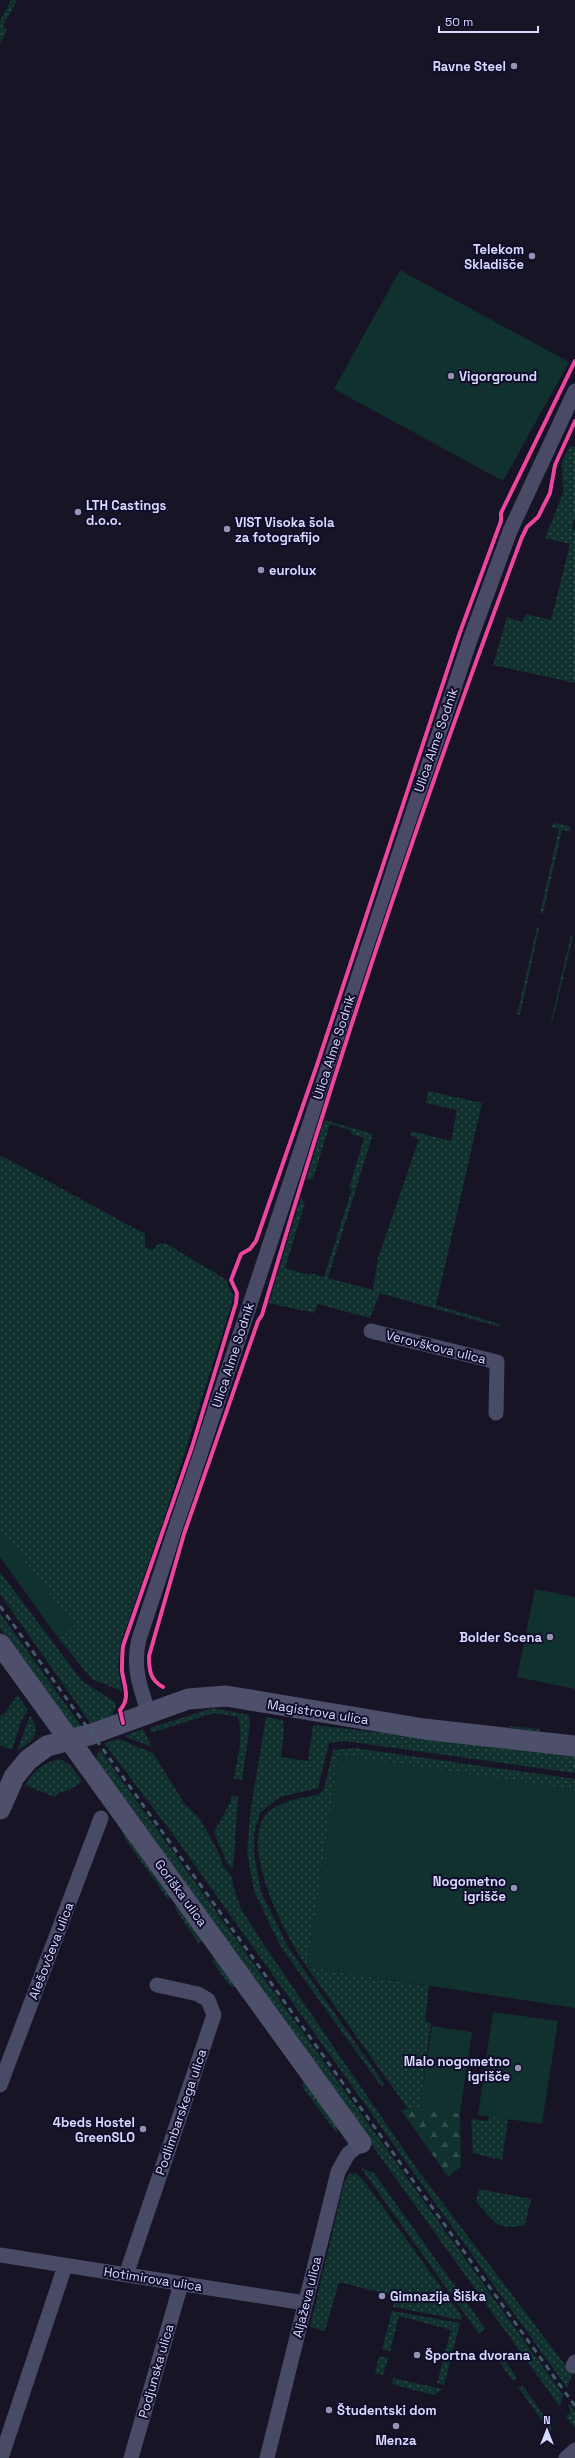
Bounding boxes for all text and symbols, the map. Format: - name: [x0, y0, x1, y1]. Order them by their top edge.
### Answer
- scale bar: [439, 8, 538, 34]
- text: 50 m: [445, 14, 473, 30]
- place label: Ravne Steel: [433, 58, 506, 75]
- marker: Ravne Steel: [509, 61, 519, 71]
- place label: Telekom Skladišče: [464, 241, 524, 273]
- marker: Telekom Skladišče: [527, 251, 537, 261]
- place label: Vigorground: [459, 368, 537, 385]
- marker: Vigorground: [446, 371, 456, 381]
- place label: LTH Castings d.o.o.: [86, 497, 166, 529]
- marker: LTH Castings d.o.o.: [73, 507, 83, 517]
- place label: VIST Visoka šola za fotografijo: [235, 514, 335, 546]
- marker: VIST Visoka šola za fotografijo: [222, 524, 232, 534]
- place label: eurolux: [269, 562, 317, 579]
- marker: eurolux: [256, 565, 266, 575]
- street label: Ulica Alme Sodnik: [410, 685, 462, 795]
- street label: Ulica Alme Sodnik: [309, 992, 359, 1102]
- street label: Ulica Alme Sodnik: [208, 1300, 258, 1410]
- street label: Verovškova ulica: [384, 1326, 489, 1368]
- place label: Bolder Scena: [459, 1629, 542, 1646]
- marker: Bolder Scena: [545, 1632, 555, 1642]
- street label: Magistrova ulica: [266, 1696, 370, 1728]
- street label: Goriška ulica: [151, 1856, 211, 1930]
- place label: Nogometno igrišče: [433, 1873, 506, 1905]
- marker: Nogometno igrišče: [509, 1883, 519, 1893]
- street label: Alešovčeva ulica: [25, 1899, 78, 2002]
- street label: Podlimbarskega ulica: [151, 2046, 211, 2177]
- place label: Malo nogometno igrišče: [404, 2053, 510, 2085]
- marker: Malo nogometno igrišče: [513, 2063, 523, 2073]
- place label: 4beds Hostel GreenSLO: [53, 2114, 135, 2146]
- marker: 4beds Hostel GreenSLO: [138, 2124, 148, 2134]
- street label: Aljaževa ulica: [289, 2254, 325, 2339]
- street label: Hotimirova ulica: [103, 2263, 204, 2295]
- place label: Gimnazija Šiška: [390, 2288, 487, 2305]
- marker: Gimnazija Šiška: [377, 2291, 387, 2301]
- street label: Podjunska ulica: [134, 2321, 178, 2420]
- place label: Športna dvorana: [425, 2347, 531, 2364]
- marker: Športna dvorana: [412, 2350, 422, 2360]
- place label: Študentski dom: [337, 2402, 437, 2419]
- marker: Študentski dom: [324, 2405, 334, 2415]
- north arrow: [527, 2410, 567, 2450]
- text: N: [543, 2413, 551, 2427]
- marker: Menza: [391, 2421, 401, 2431]
- place label: Menza: [375, 2432, 417, 2449]

